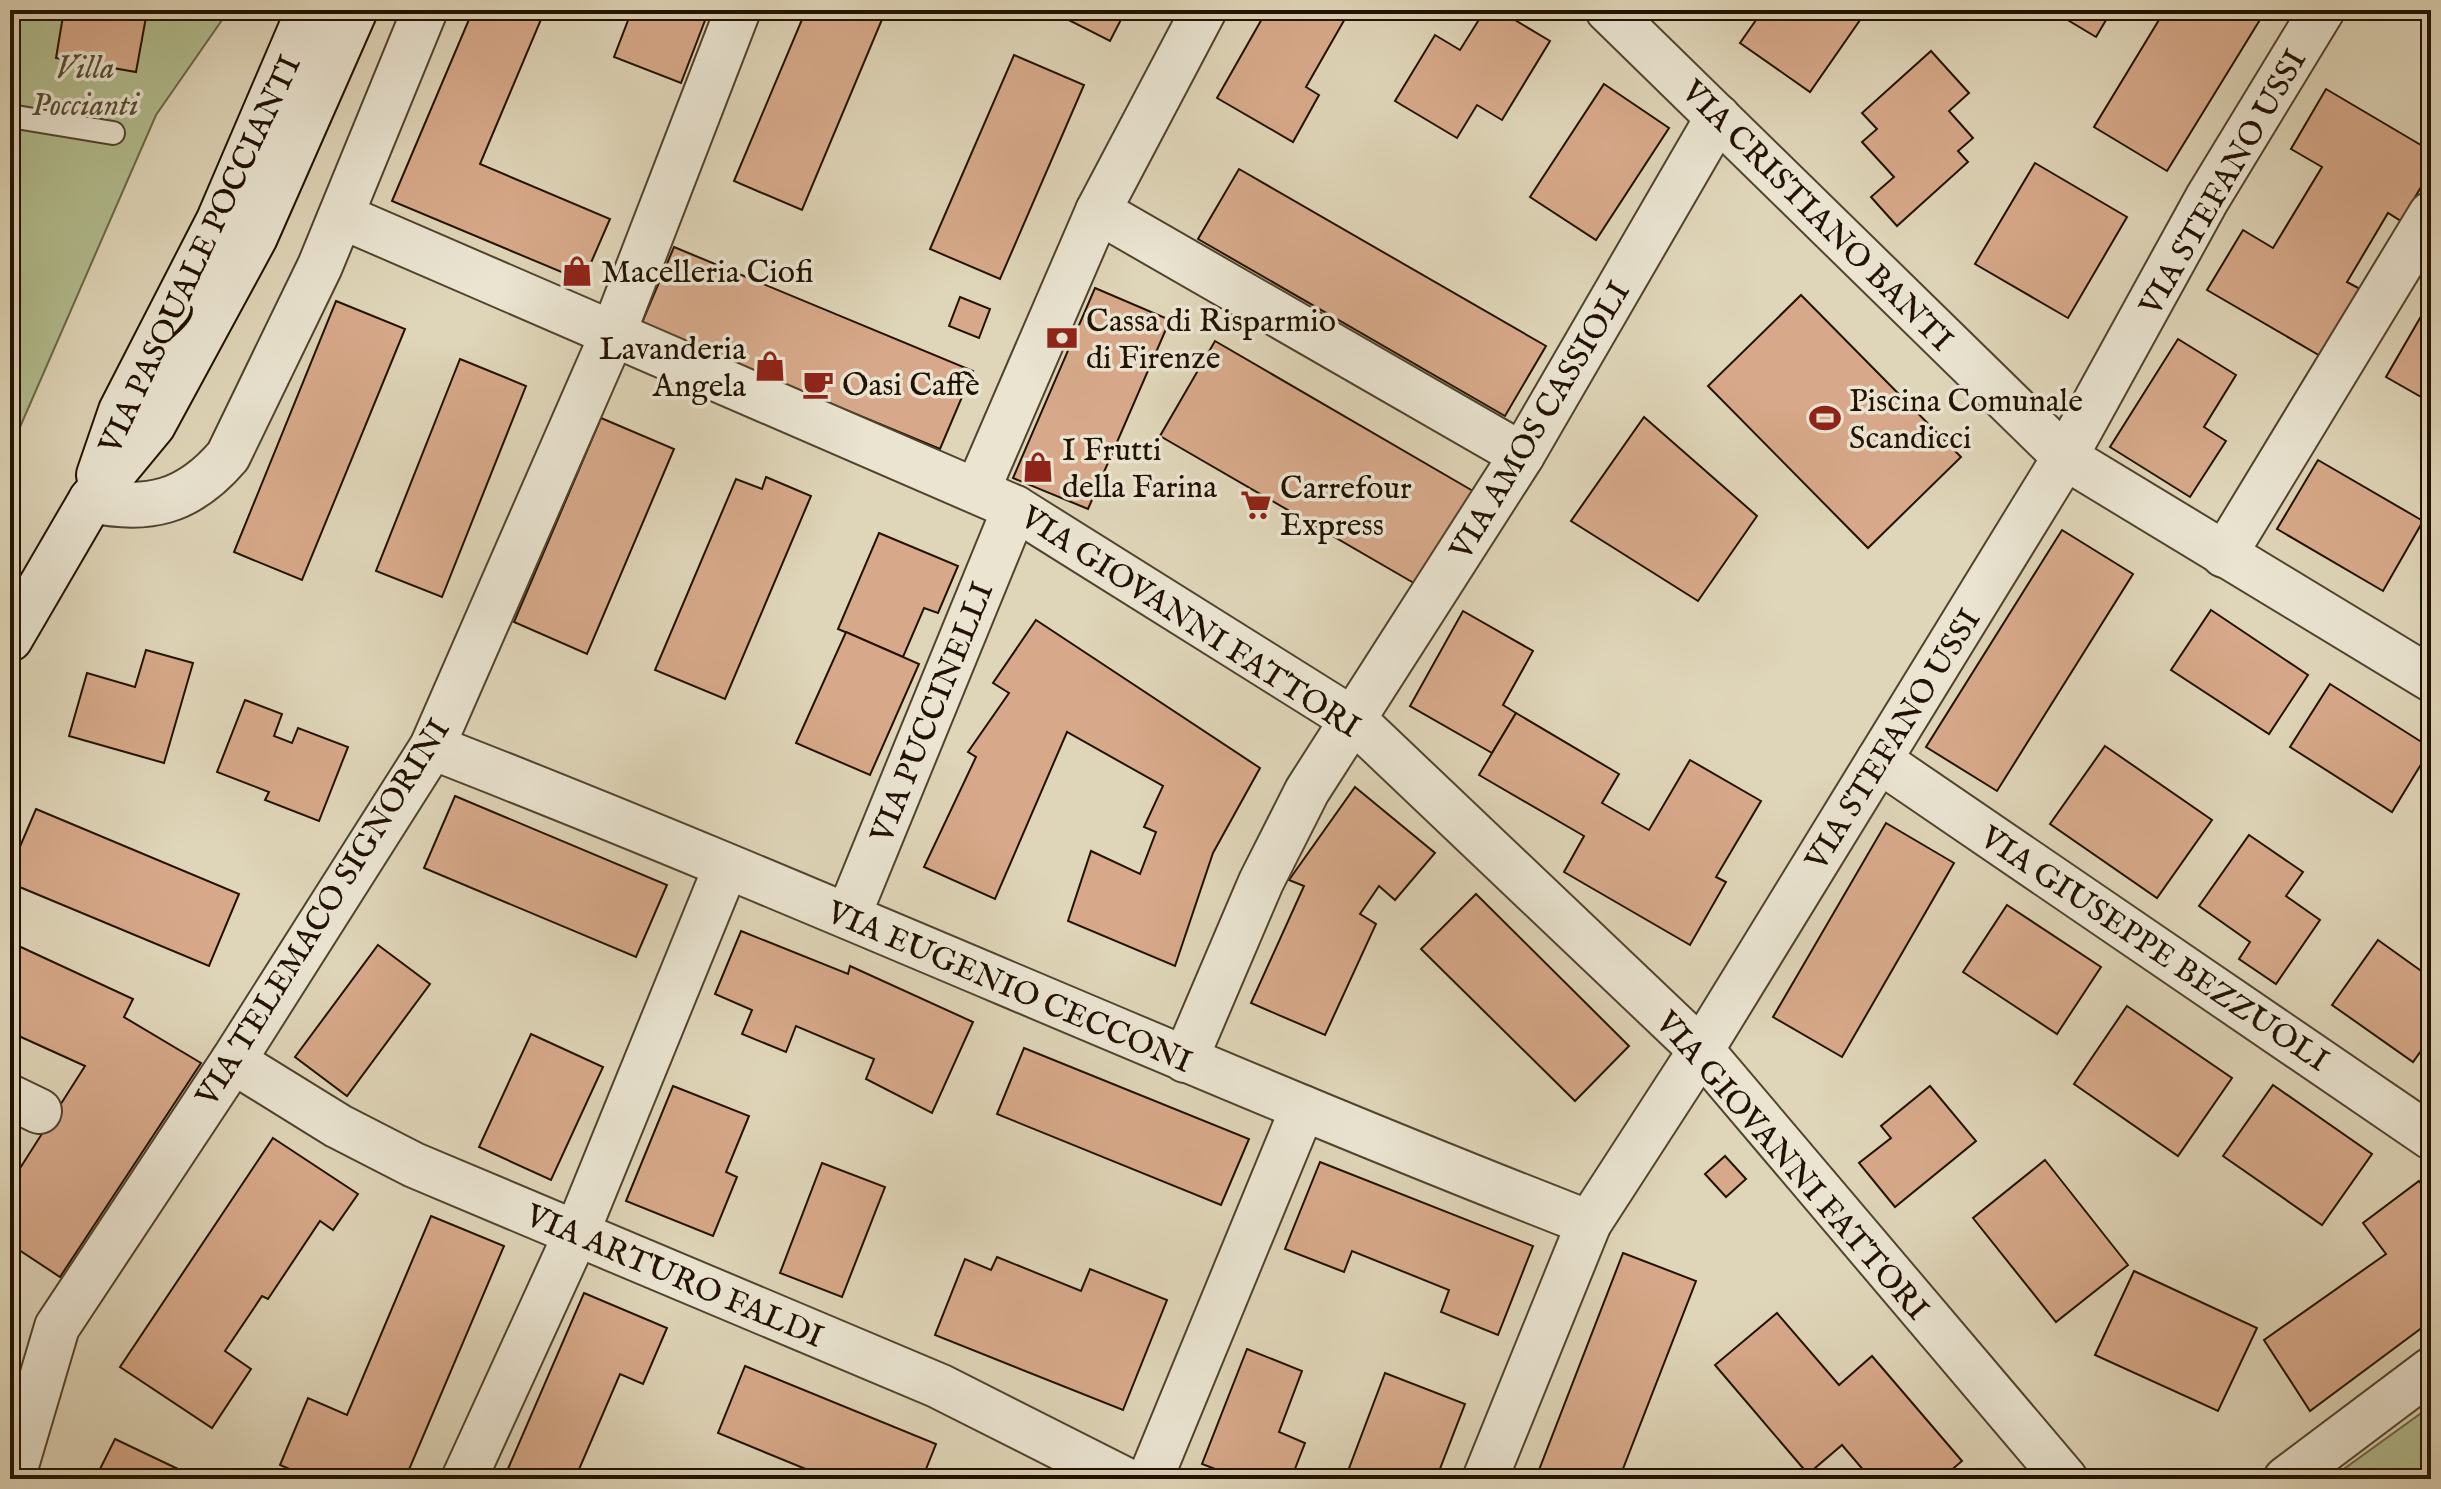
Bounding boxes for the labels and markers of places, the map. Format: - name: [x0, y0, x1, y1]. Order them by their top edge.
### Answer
- place label: Macelleria Ciofi: [601, 253, 814, 294]
- shop icon: Macelleria Ciofi: [560, 254, 594, 288]
- place label: Cassa di Risparmio di Firenze: [1086, 302, 1336, 380]
- bank icon: Cassa di Risparmio di Firenze: [1045, 321, 1079, 355]
- place label: Lavanderia Angela: [599, 330, 746, 408]
- shop icon: Lavanderia Angela: [753, 349, 787, 383]
- place label: Oasi Caffè: [842, 366, 980, 407]
- cafe icon: Oasi Caffè: [801, 367, 835, 401]
- place label: Piscina Comunale Scandicci: [1849, 382, 2083, 460]
- sports icon: Piscina Comunale Scandicci: [1808, 401, 1842, 435]
- place label: I Frutti della Farina: [1062, 431, 1217, 509]
- shop icon: I Frutti della Farina: [1021, 450, 1055, 484]
- place label: Carrefour Express: [1280, 469, 1412, 547]
- supermarket icon: Carrefour Express: [1239, 488, 1273, 522]

